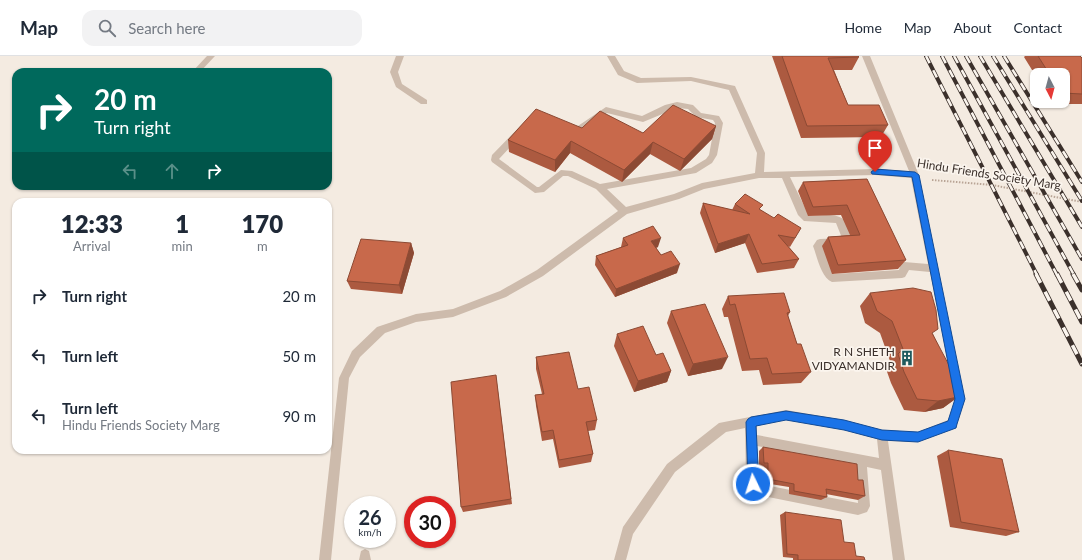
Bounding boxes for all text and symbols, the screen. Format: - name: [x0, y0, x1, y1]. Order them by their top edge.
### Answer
- search box: [82, 10, 362, 46]
- text: Map: [20, 16, 58, 39]
- icon: search: [96, 17, 118, 39]
- text: Search here: [128, 19, 206, 37]
- text: Home: [844, 19, 882, 36]
- text: Map: [904, 19, 931, 36]
- text: About: [953, 19, 991, 36]
- text: Contact: [1013, 19, 1062, 36]
- north arrow: [1030, 68, 1070, 108]
- map controls: [1030, 68, 1070, 108]
- text: 20 m: [94, 82, 157, 116]
- icon: right: [28, 84, 80, 136]
- text: Turn right: [94, 116, 171, 138]
- pin: [858, 131, 892, 172]
- icon: arrive: [864, 137, 886, 159]
- street label: Hindu Friends Society Marg: [916, 155, 1062, 193]
- icon: left: [119, 160, 141, 182]
- icon: ahead: [161, 160, 183, 182]
- icon: right: [203, 160, 225, 182]
- text: 12:33: [61, 209, 123, 238]
- text: 1: [175, 209, 189, 238]
- text: 170: [241, 209, 283, 238]
- text: Arrival: [73, 238, 111, 254]
- text: min: [172, 238, 193, 254]
- text: m: [257, 238, 268, 254]
- icon: right: [28, 285, 50, 307]
- text: Turn right: [62, 287, 127, 305]
- text: 20 m: [282, 287, 316, 305]
- place label: R N SHETH VIDYAMANDIR: [812, 344, 895, 373]
- icon: left: [28, 345, 50, 367]
- text: Turn left: [62, 347, 118, 365]
- text: 50 m: [282, 347, 316, 365]
- building icon: R N SHETH VIDYAMANDIR: [898, 349, 916, 367]
- text: Turn left: [62, 399, 118, 417]
- icon: left: [28, 405, 50, 427]
- text: 90 m: [282, 407, 316, 425]
- text: Hindu Friends Society Marg: [62, 417, 220, 433]
- position arrow: [732, 463, 774, 505]
- speed limit sign: 30: [404, 496, 456, 548]
- text: 26: [358, 505, 382, 529]
- text: km/h: [358, 526, 382, 538]

